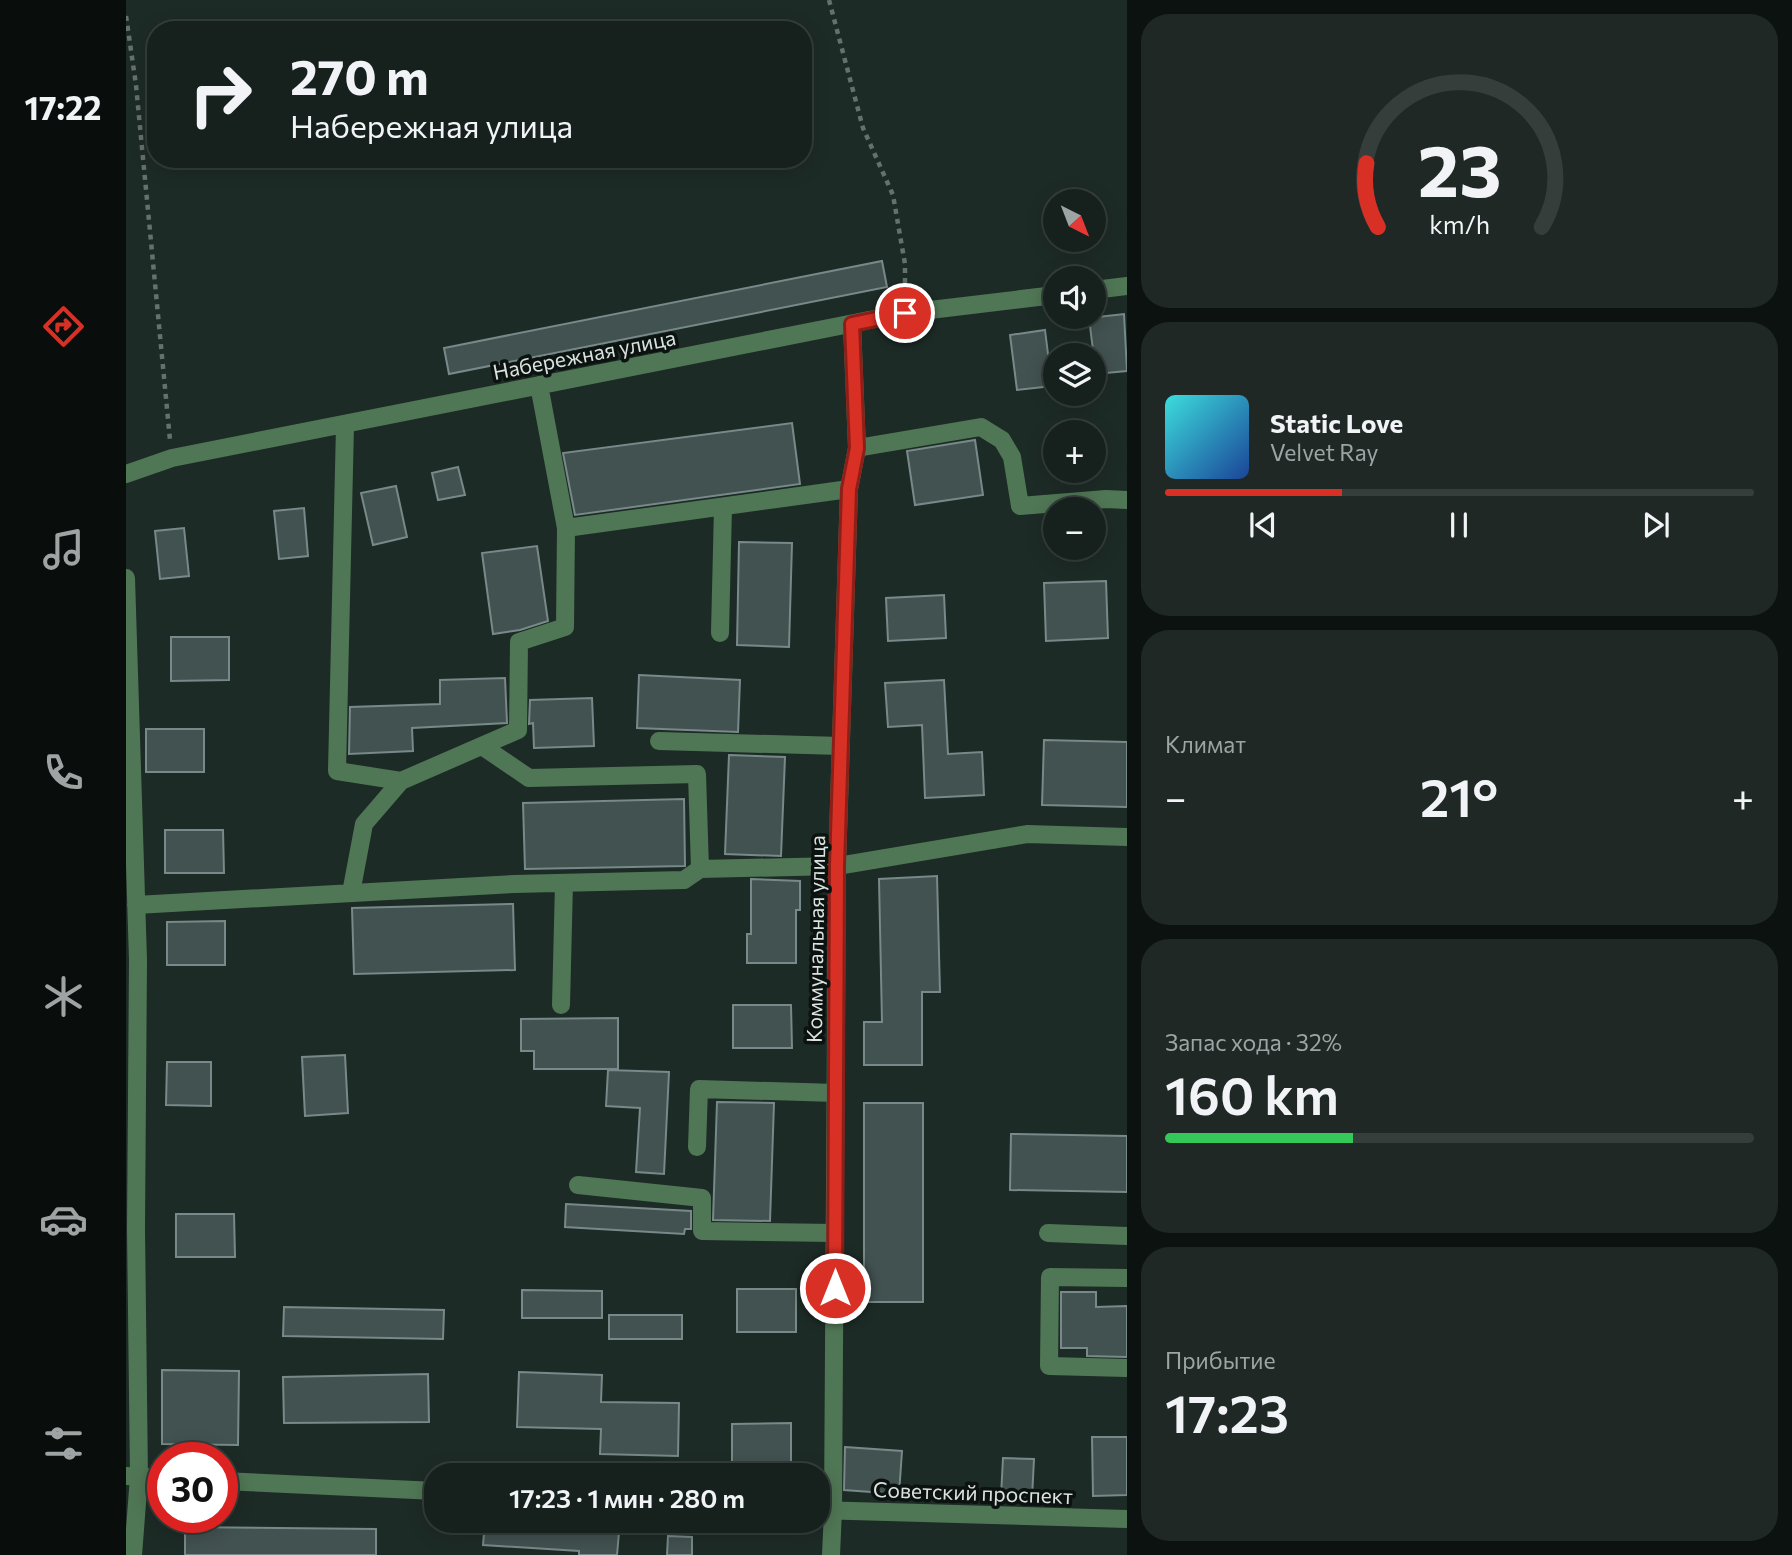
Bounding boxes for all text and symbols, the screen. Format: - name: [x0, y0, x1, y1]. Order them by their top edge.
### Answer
- text: 270 m: [290, 45, 429, 105]
- icon: right: [175, 49, 266, 140]
- text: 17:22: [25, 87, 101, 127]
- text: Набережная улица: [290, 105, 573, 145]
- text: 23: [1418, 123, 1501, 212]
- north arrow: [1043, 189, 1106, 252]
- map controls: [1043, 189, 1106, 560]
- text: km/h: [1429, 209, 1490, 239]
- button: sound: [1043, 266, 1106, 329]
- pin: [875, 283, 935, 343]
- icon: arrive: [886, 294, 924, 332]
- icon: directions: [39, 302, 88, 351]
- street label: Набережная улица: [490, 324, 678, 384]
- button: layers: [1043, 343, 1106, 406]
- text: Static Love: [1270, 407, 1403, 438]
- button: +: [1043, 420, 1106, 483]
- text: Velvet Ray: [1270, 438, 1378, 466]
- button: −: [1043, 497, 1106, 560]
- icon: previous: [1244, 506, 1282, 544]
- icon: pause: [1440, 506, 1478, 544]
- icon: next: [1637, 506, 1675, 544]
- icon: music: [39, 525, 88, 574]
- text: Климат: [1165, 730, 1246, 758]
- icon: phone: [39, 748, 88, 797]
- text: 21°: [1420, 764, 1498, 828]
- text: −: [1165, 773, 1187, 820]
- text: +: [1732, 773, 1754, 820]
- street label: Коммунальная улица: [801, 835, 829, 1043]
- icon: climate: [39, 972, 88, 1021]
- text: Запас хода · 32%: [1165, 1028, 1342, 1056]
- text: 160 km: [1165, 1062, 1339, 1126]
- icon: car: [39, 1195, 88, 1244]
- position arrow: [798, 1251, 872, 1325]
- text: Прибытие: [1165, 1346, 1276, 1374]
- text: 17:23: [1165, 1380, 1289, 1444]
- icon: filters: [39, 1419, 88, 1468]
- speed limit sign: 30: [147, 1442, 238, 1533]
- street label: Советский проспект: [873, 1476, 1073, 1508]
- text: 17:23 · 1 мин · 280 m: [509, 1482, 745, 1513]

